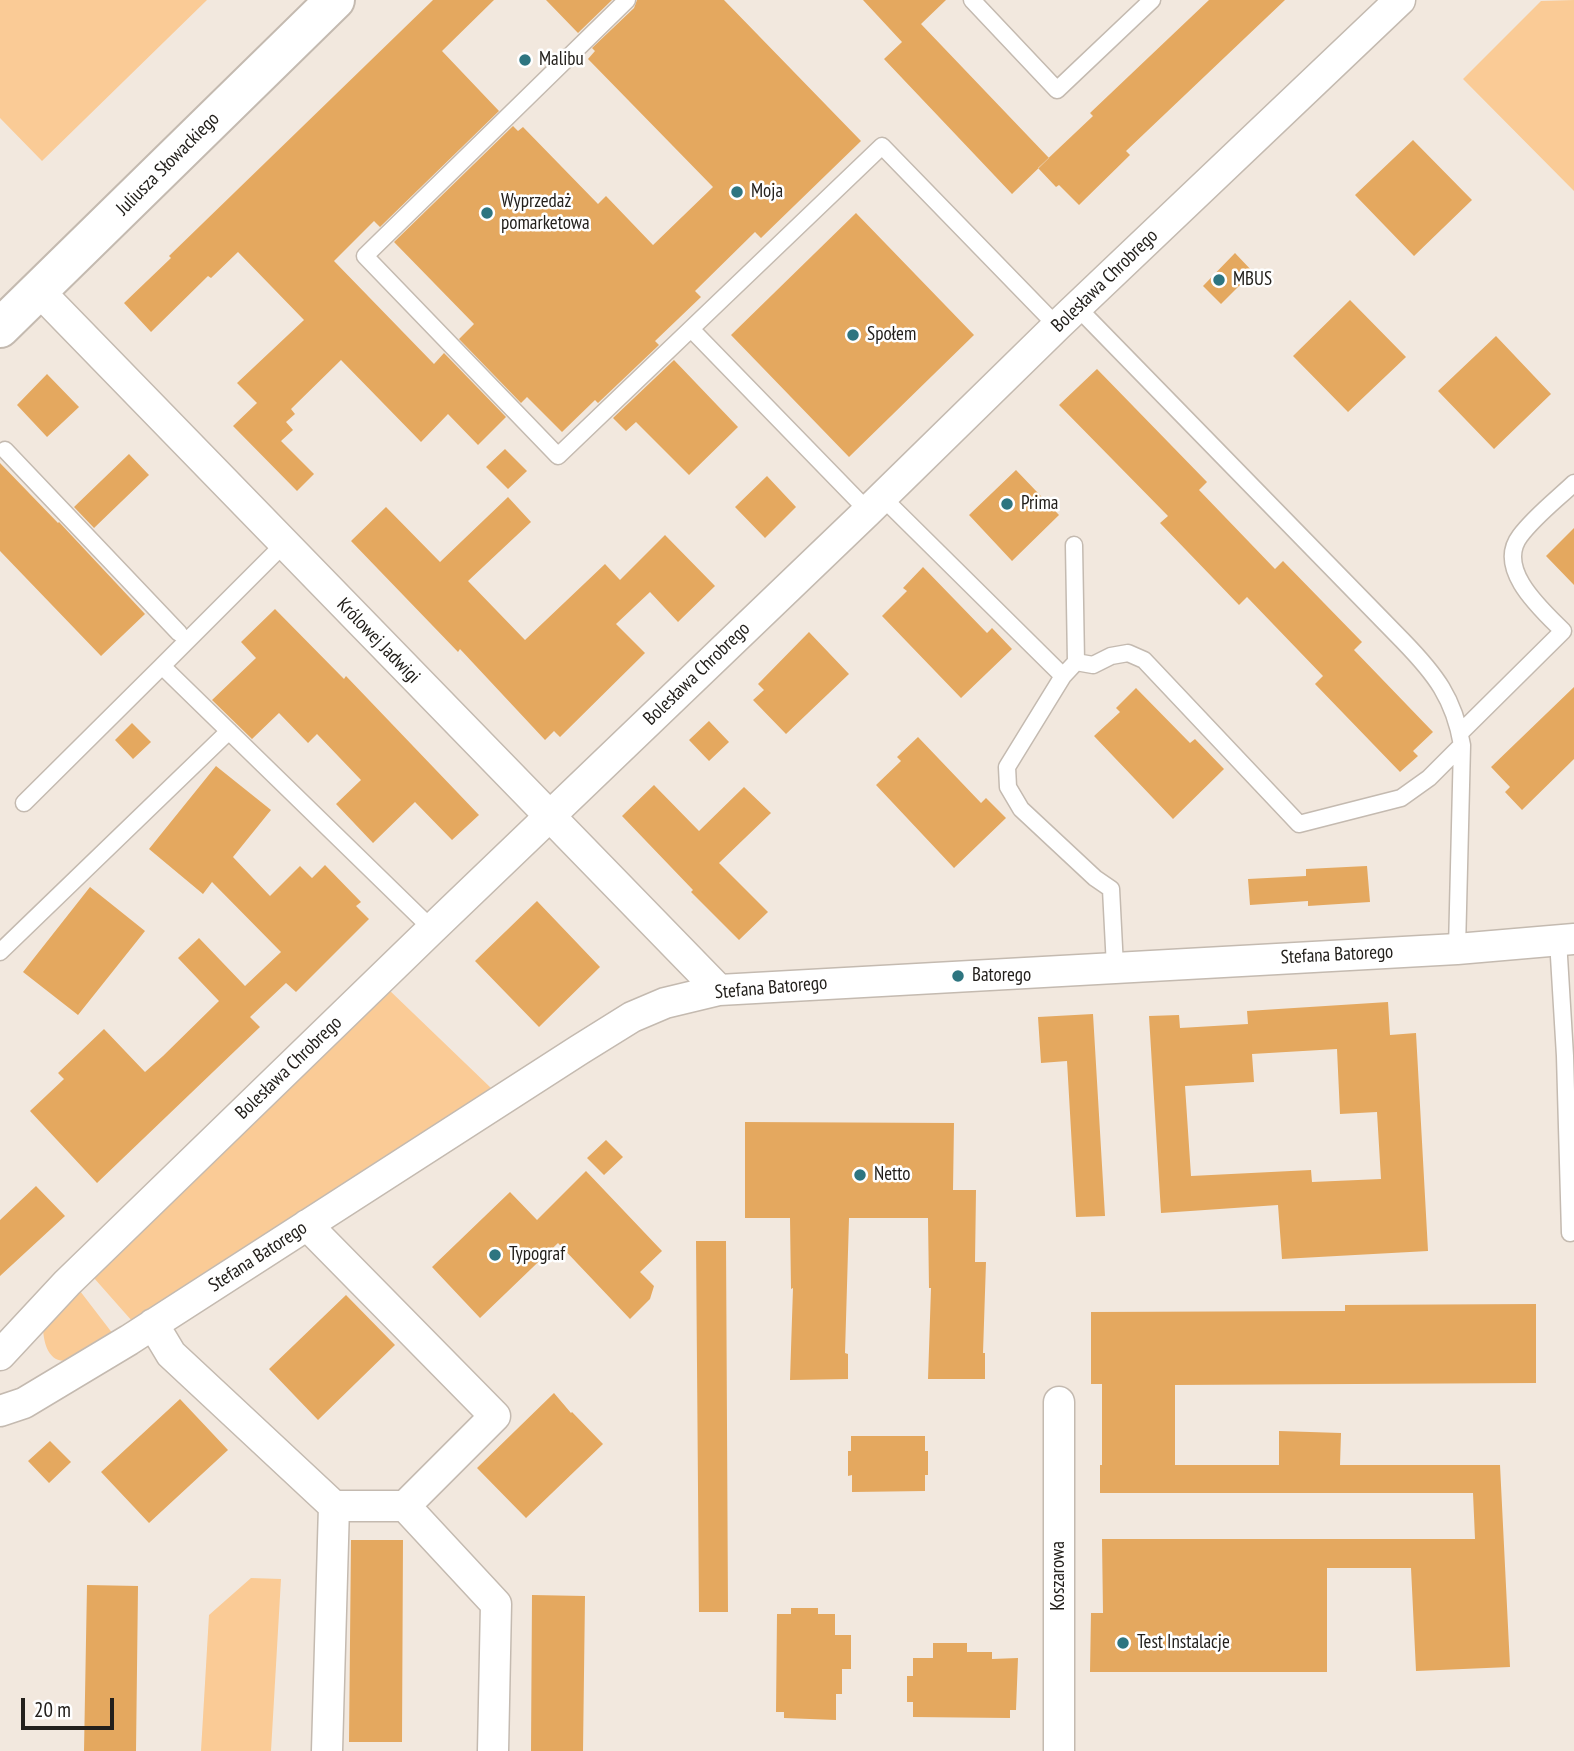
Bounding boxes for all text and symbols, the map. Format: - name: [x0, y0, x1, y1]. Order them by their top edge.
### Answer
- place label: Malibu: [539, 49, 584, 71]
- marker: Malibu: [517, 52, 533, 68]
- street label: Juliusza Słowackiego: [112, 108, 224, 220]
- place label: Moja: [751, 181, 783, 203]
- marker: Moja: [729, 184, 745, 200]
- place label: Wyprzedaż pomarketowa: [501, 191, 590, 235]
- marker: Wyprzedaż pomarketowa: [479, 205, 495, 221]
- street label: Bolesława Chrobrego: [1047, 225, 1163, 337]
- place label: MBUS: [1233, 269, 1272, 291]
- marker: MBUS: [1211, 272, 1227, 288]
- place label: Społem: [867, 324, 916, 346]
- marker: Społem: [845, 327, 861, 343]
- place label: Prima: [1021, 493, 1058, 515]
- marker: Prima: [999, 496, 1015, 512]
- street label: Królowej Jadwigi: [332, 594, 424, 688]
- street label: Bolesława Chrobrego: [639, 618, 755, 730]
- street label: Stefana Batorego: [1280, 941, 1394, 969]
- place label: Batorego: [972, 965, 1031, 987]
- marker: Batorego: [950, 968, 966, 984]
- street label: Stefana Batorego: [714, 972, 828, 1004]
- street label: Bolesława Chrobrego: [231, 1012, 347, 1124]
- place label: Netto: [874, 1164, 911, 1186]
- marker: Netto: [852, 1167, 868, 1183]
- street label: Stefana Batorego: [205, 1217, 311, 1297]
- place label: Typograf: [509, 1244, 565, 1266]
- marker: Typograf: [487, 1247, 503, 1263]
- street label: Koszarowa: [1048, 1541, 1070, 1611]
- place label: Test Instalacje: [1137, 1632, 1230, 1654]
- marker: Test Instalacje: [1115, 1635, 1131, 1651]
- scale bar: [24, 1684, 117, 1728]
- text: 20 m: [34, 1696, 71, 1723]

